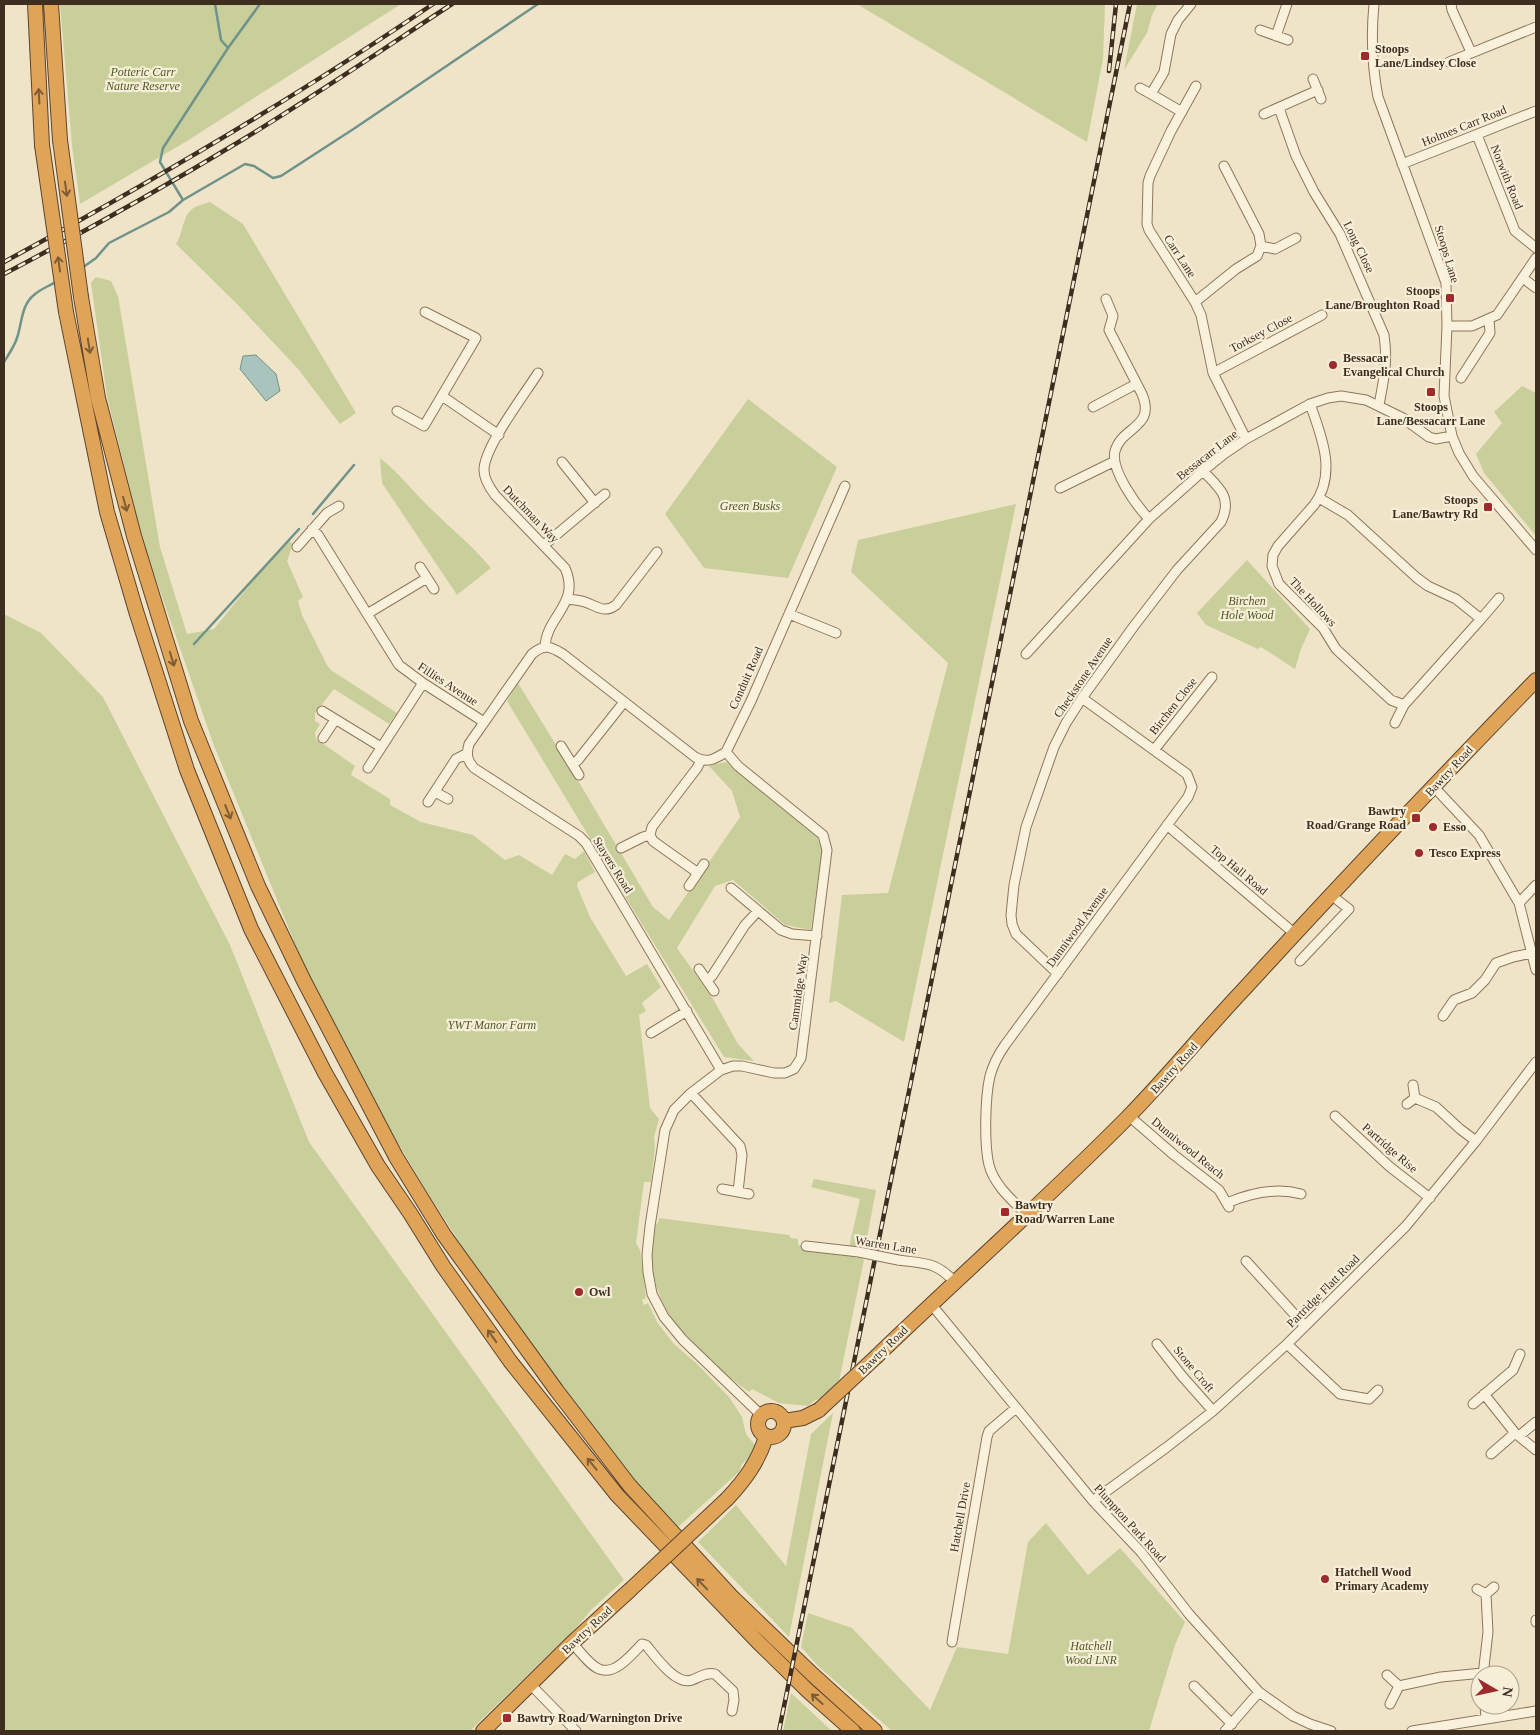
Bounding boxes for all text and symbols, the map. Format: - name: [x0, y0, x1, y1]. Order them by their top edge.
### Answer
- place label: Stoops Lane/Lindsey Close: [1375, 42, 1477, 70]
- marker: Stoops Lane/Lindsey Close: [1359, 50, 1371, 62]
- park label: Potteric Carr Nature Reserve: [105, 65, 181, 93]
- one-way arrow: [35, 89, 44, 105]
- street label: Holmes Carr Road: [1420, 103, 1508, 149]
- street label: Norwith Road: [1488, 143, 1526, 211]
- one-way arrow: [61, 180, 71, 196]
- street label: Long Close: [1341, 219, 1377, 275]
- street label: Stoops Lane: [1432, 223, 1462, 285]
- street label: Carr Lane: [1161, 232, 1199, 280]
- one-way arrow: [53, 256, 63, 272]
- place label: Stoops Lane/Broughton Road: [1325, 284, 1440, 312]
- marker: Stoops Lane/Broughton Road: [1444, 292, 1456, 304]
- street label: Torksey Close: [1227, 311, 1295, 355]
- one-way arrow: [84, 337, 94, 353]
- place label: Bessacar Evangelical Church: [1343, 351, 1445, 379]
- marker: Bessacar Evangelical Church: [1327, 359, 1339, 371]
- marker: Stoops Lane/Bessacarr Lane: [1425, 386, 1437, 398]
- place label: Stoops Lane/Bessacarr Lane: [1377, 400, 1486, 428]
- street label: Bessacarr Lane: [1174, 427, 1240, 483]
- street label: Dutchman Way: [500, 482, 562, 546]
- place label: Stoops Lane/Bawtry Rd: [1392, 493, 1478, 521]
- one-way arrow: [121, 495, 131, 511]
- park label: Green Busks: [720, 499, 781, 513]
- marker: Stoops Lane/Bawtry Rd: [1482, 501, 1494, 513]
- street label: The Hollows: [1287, 574, 1340, 630]
- park label: Birchen Hole Wood: [1219, 594, 1275, 622]
- street label: Checkstone Avenue: [1051, 634, 1115, 720]
- street label: Conduit Road: [726, 645, 766, 711]
- one-way arrow: [168, 651, 177, 667]
- street label: Fillies Avenue: [415, 659, 481, 709]
- street label: Birchen Close: [1146, 675, 1200, 737]
- street label: Bawtry Road: [1422, 743, 1476, 799]
- one-way arrow: [223, 804, 233, 819]
- place label: Bawtry Road/Grange Road: [1306, 804, 1406, 832]
- marker: Bawtry Road/Grange Road: [1410, 812, 1422, 824]
- place label: Esso: [1443, 820, 1466, 834]
- marker: Esso: [1427, 821, 1439, 833]
- street label: Stayers Road: [590, 834, 636, 896]
- street label: Top Hall Road: [1208, 842, 1270, 898]
- place label: Tesco Express: [1429, 846, 1501, 860]
- marker: Tesco Express: [1413, 847, 1425, 859]
- street label: Dunniwood Avenue: [1043, 884, 1111, 970]
- street label: Cammidge Way: [786, 953, 810, 1031]
- park label: YWT Manor Farm: [448, 1018, 537, 1032]
- street label: Bawtry Road: [1148, 1040, 1200, 1096]
- street label: Dunniwood Reach: [1149, 1114, 1227, 1182]
- street label: Partridge Rise: [1360, 1120, 1420, 1176]
- place label: Bawtry Road/Warren Lane: [1015, 1198, 1115, 1226]
- marker: Bawtry Road/Warren Lane: [999, 1206, 1011, 1218]
- street label: Warren Lane: [854, 1233, 918, 1257]
- street label: Partridge Flatt Road: [1284, 1252, 1362, 1330]
- place label: Owl: [589, 1285, 611, 1299]
- marker: Owl: [573, 1286, 585, 1298]
- street label: Bawtry Road: [855, 1323, 911, 1377]
- one-way arrow: [487, 1329, 497, 1343]
- street label: Stone Croft: [1171, 1343, 1218, 1395]
- one-way arrow: [587, 1458, 598, 1471]
- street label: Hatchell Drive: [947, 1481, 973, 1553]
- street label: Plumpton Park Road: [1091, 1481, 1169, 1565]
- place label: Hatchell Wood Primary Academy: [1335, 1565, 1429, 1593]
- marker: Hatchell Wood Primary Academy: [1319, 1573, 1331, 1585]
- one-way arrow: [696, 1578, 708, 1591]
- street label: Bawtry Road: [559, 1603, 615, 1657]
- park label: Hatchell Wood LNR: [1065, 1639, 1118, 1667]
- north arrow: [1470, 1665, 1520, 1715]
- text: N: [1499, 1686, 1516, 1698]
- one-way arrow: [810, 1693, 823, 1705]
- place label: Bawtry Road/Warnington Drive: [517, 1711, 683, 1725]
- marker: Bawtry Road/Warnington Drive: [501, 1712, 513, 1724]

